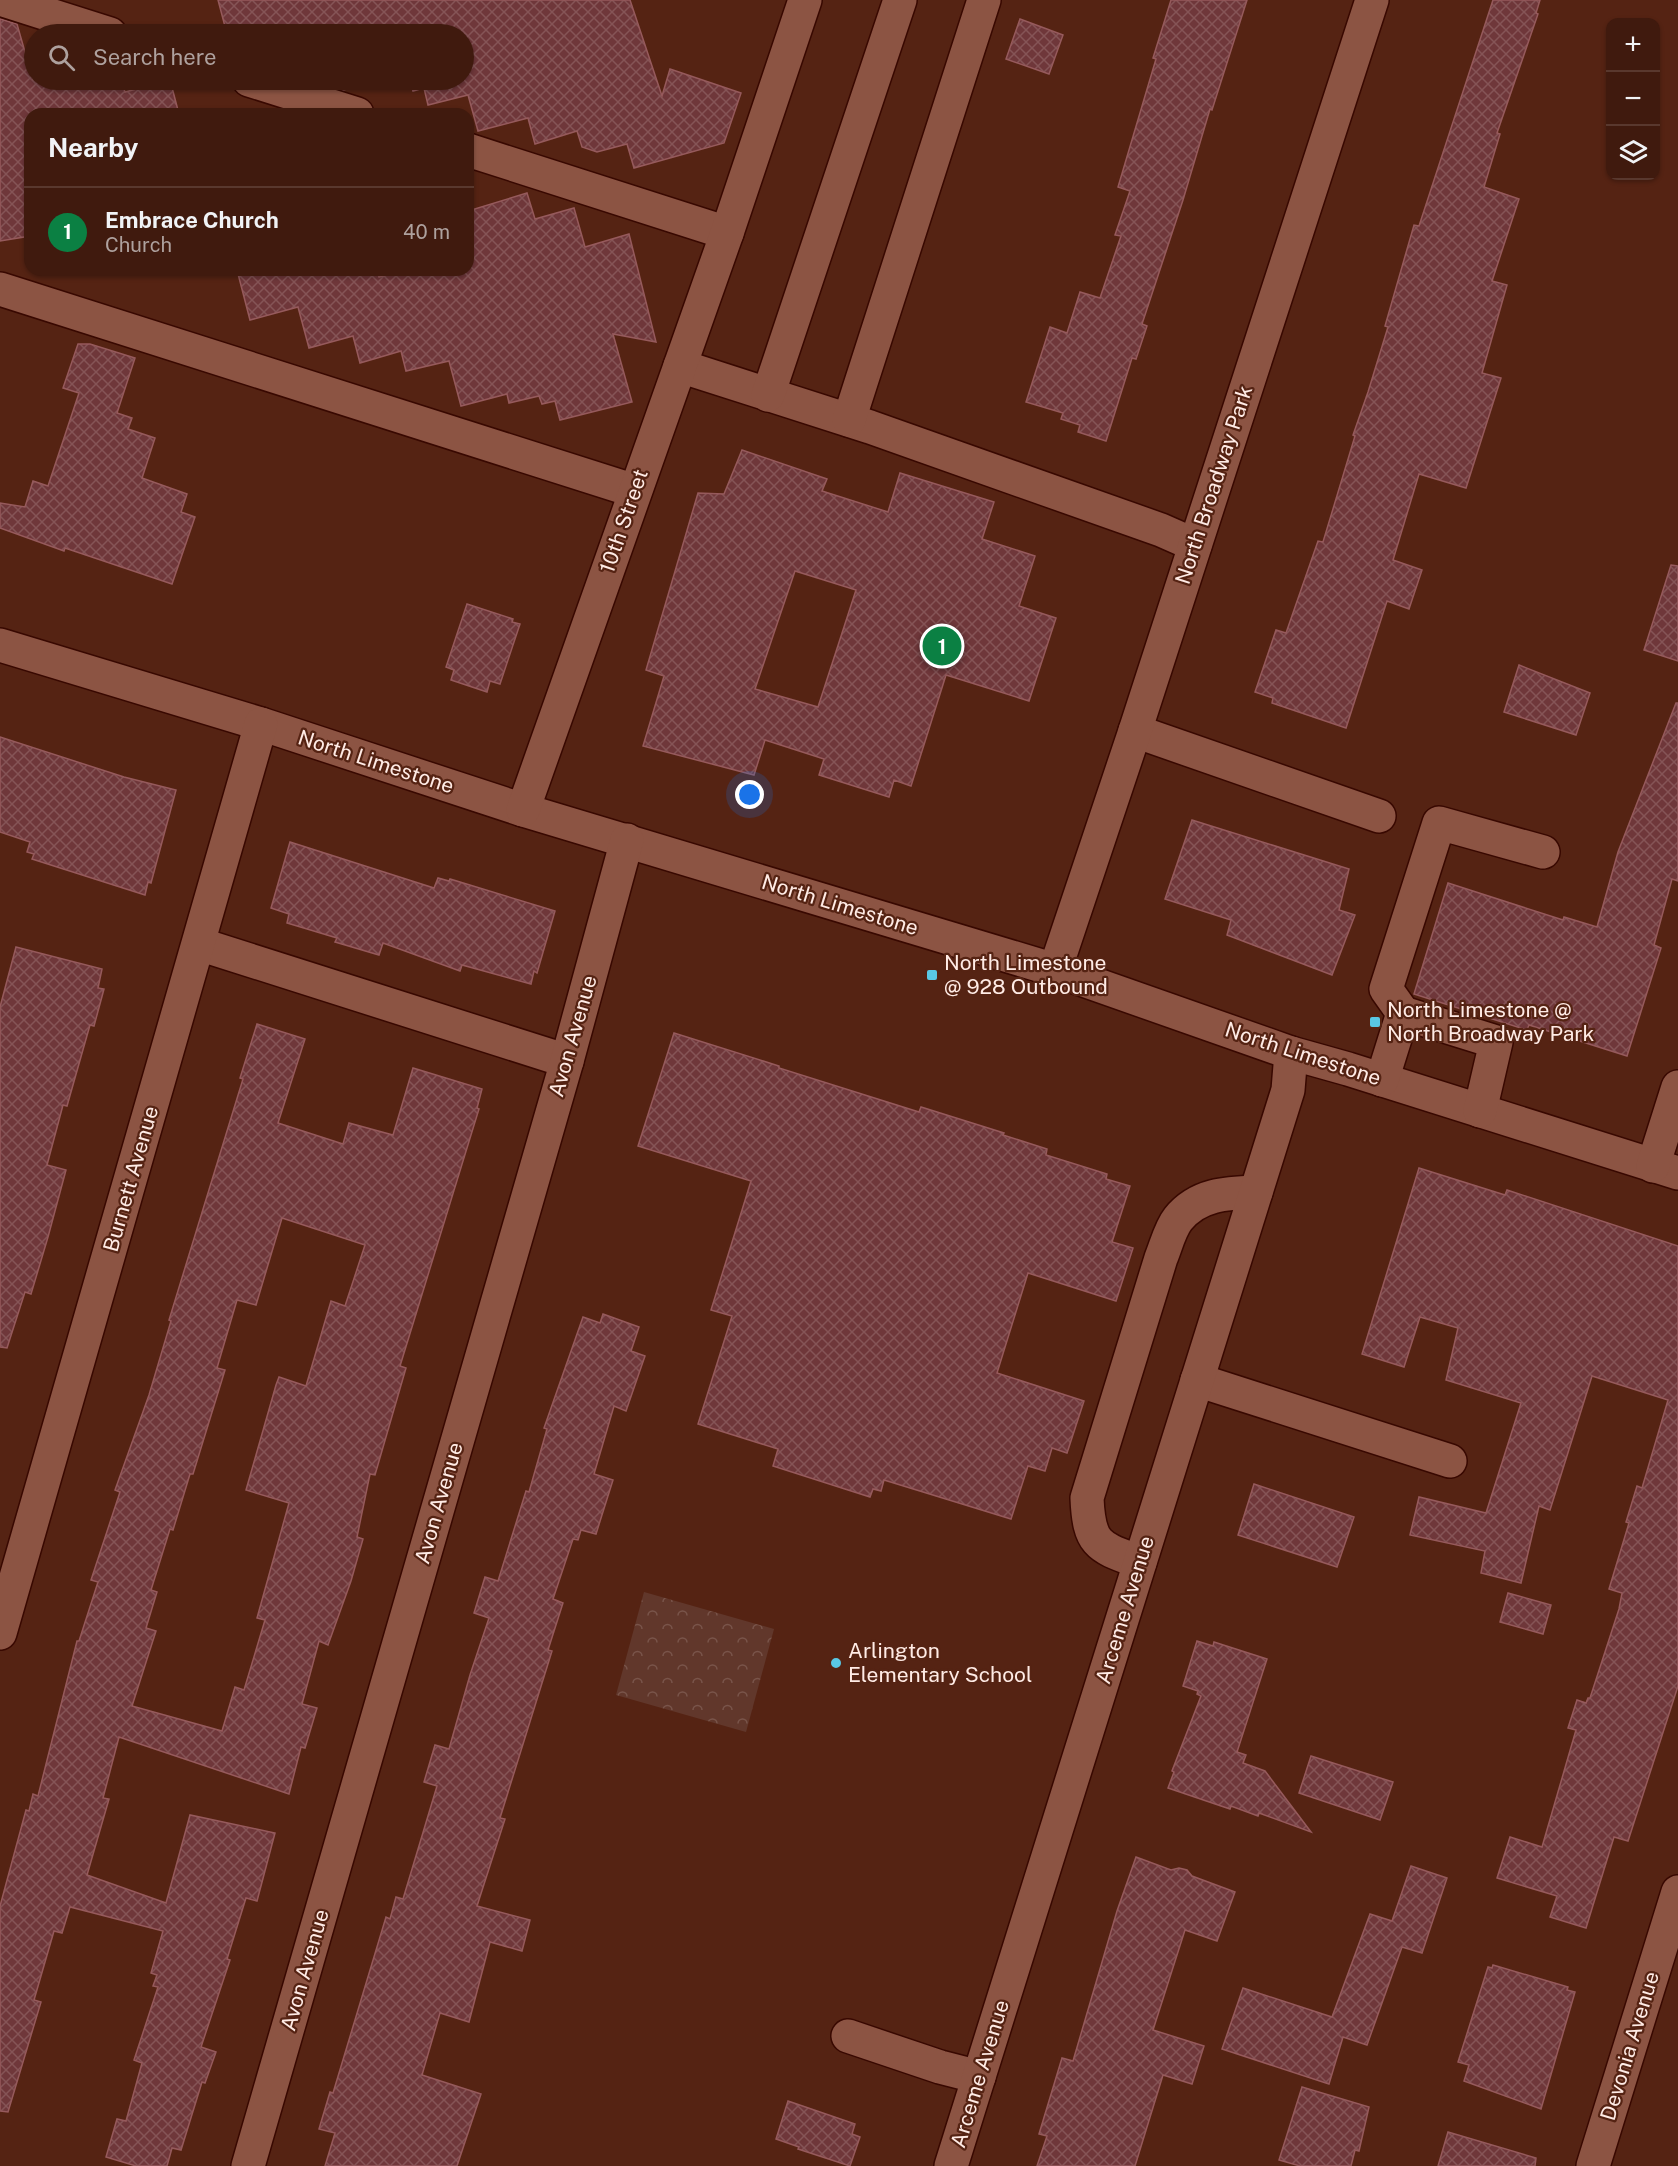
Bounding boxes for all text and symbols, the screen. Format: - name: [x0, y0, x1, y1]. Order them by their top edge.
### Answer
- map controls: [1606, 18, 1660, 180]
- button: +: [1606, 18, 1660, 72]
- search box: [24, 24, 474, 90]
- icon: search: [45, 41, 78, 74]
- text: Search here: [93, 44, 217, 70]
- button: −: [1606, 72, 1660, 126]
- button: layers: [1606, 126, 1660, 180]
- text: Nearby: [48, 132, 138, 163]
- text: Embrace Church: [105, 207, 279, 233]
- text: 1: [63, 220, 72, 244]
- text: 40 m: [403, 220, 450, 244]
- text: Church: [105, 233, 172, 257]
- street label: North Broadway Park: [1170, 382, 1258, 587]
- street label: 10th Street: [594, 466, 653, 576]
- pin: 1: [922, 624, 962, 668]
- street label: North Limestone: [295, 725, 457, 799]
- your location: [735, 780, 764, 809]
- street label: North Limestone: [759, 869, 921, 940]
- place label: North Limestone @ 928 Outbound: [944, 950, 1108, 999]
- marker: North Limestone @ 928 Outbound: [925, 968, 939, 982]
- street label: Avon Avenue: [543, 972, 602, 1100]
- place label: North Limestone @ North Broadway Park: [1387, 997, 1594, 1046]
- marker: North Limestone @ North Broadway Park: [1368, 1015, 1382, 1029]
- street label: North Limestone: [1222, 1017, 1384, 1091]
- street label: Burnett Avenue: [98, 1103, 163, 1255]
- street label: Avon Avenue: [409, 1439, 468, 1567]
- street label: Arceme Avenue: [1090, 1533, 1159, 1687]
- place label: Arlington Elementary School: [848, 1638, 1032, 1687]
- marker: Arlington Elementary School: [829, 1656, 843, 1670]
- street label: Avon Avenue: [275, 1906, 334, 2034]
- street label: Devonia Avenue: [1595, 1968, 1664, 2123]
- street label: Arceme Avenue: [945, 1997, 1014, 2151]

